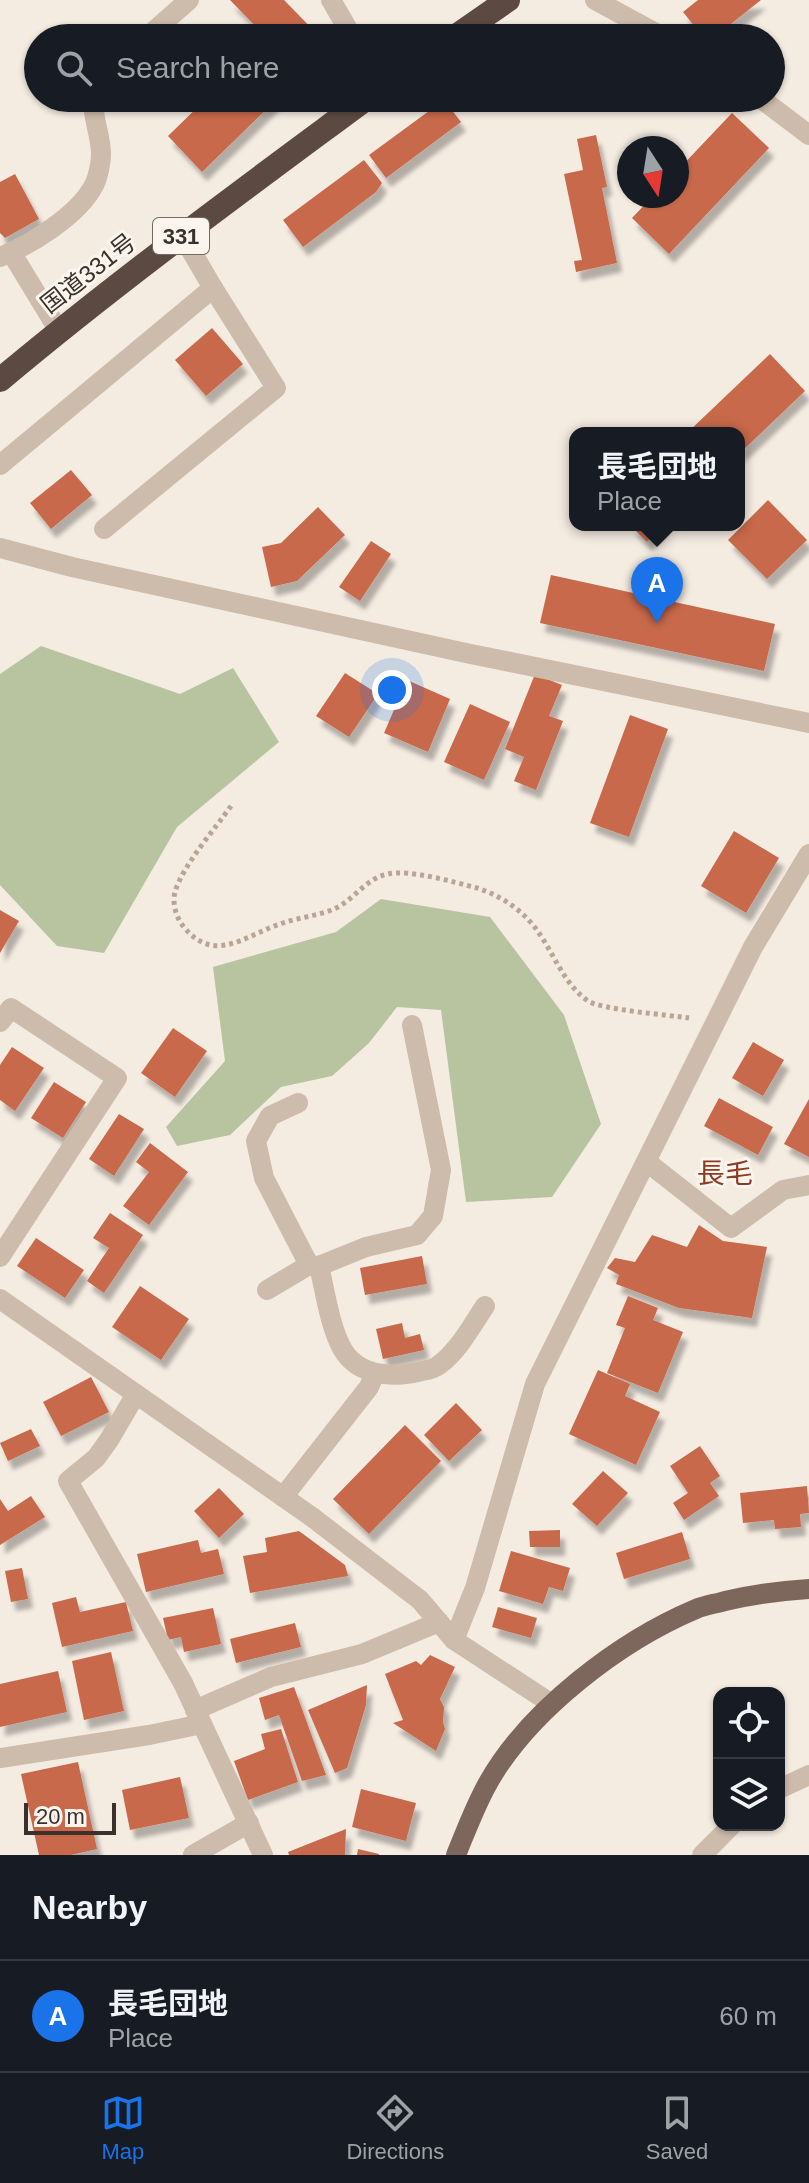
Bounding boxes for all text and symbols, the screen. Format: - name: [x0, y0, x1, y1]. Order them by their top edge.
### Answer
- search box: [24, 24, 785, 112]
- icon: search: [52, 46, 96, 90]
- text: Search here: [116, 51, 279, 84]
- north arrow: [617, 136, 689, 208]
- road number: 331: [153, 218, 209, 254]
- street label: 国道331号: [36, 228, 140, 318]
- popup: [569, 427, 745, 531]
- text: 長毛団地: [597, 450, 717, 483]
- text: Place: [597, 486, 662, 516]
- pin: A: [631, 557, 683, 623]
- your location: [372, 670, 412, 710]
- district label: 長毛: [697, 1158, 753, 1189]
- map controls: [713, 1687, 785, 1831]
- button: locate: [713, 1687, 785, 1759]
- button: layers: [713, 1759, 785, 1831]
- scale bar: [24, 1799, 116, 1835]
- text: 20 m: [36, 1804, 85, 1829]
- text: Nearby: [32, 1888, 147, 1926]
- text: 長毛団地: [108, 1987, 228, 2020]
- text: A: [49, 2001, 67, 2031]
- text: 60 m: [719, 2001, 777, 2031]
- text: Place: [108, 2023, 173, 2053]
- tab: Map: [101, 2091, 145, 2165]
- tab: Directions: [346, 2091, 444, 2165]
- tab: Saved: [646, 2091, 708, 2165]

